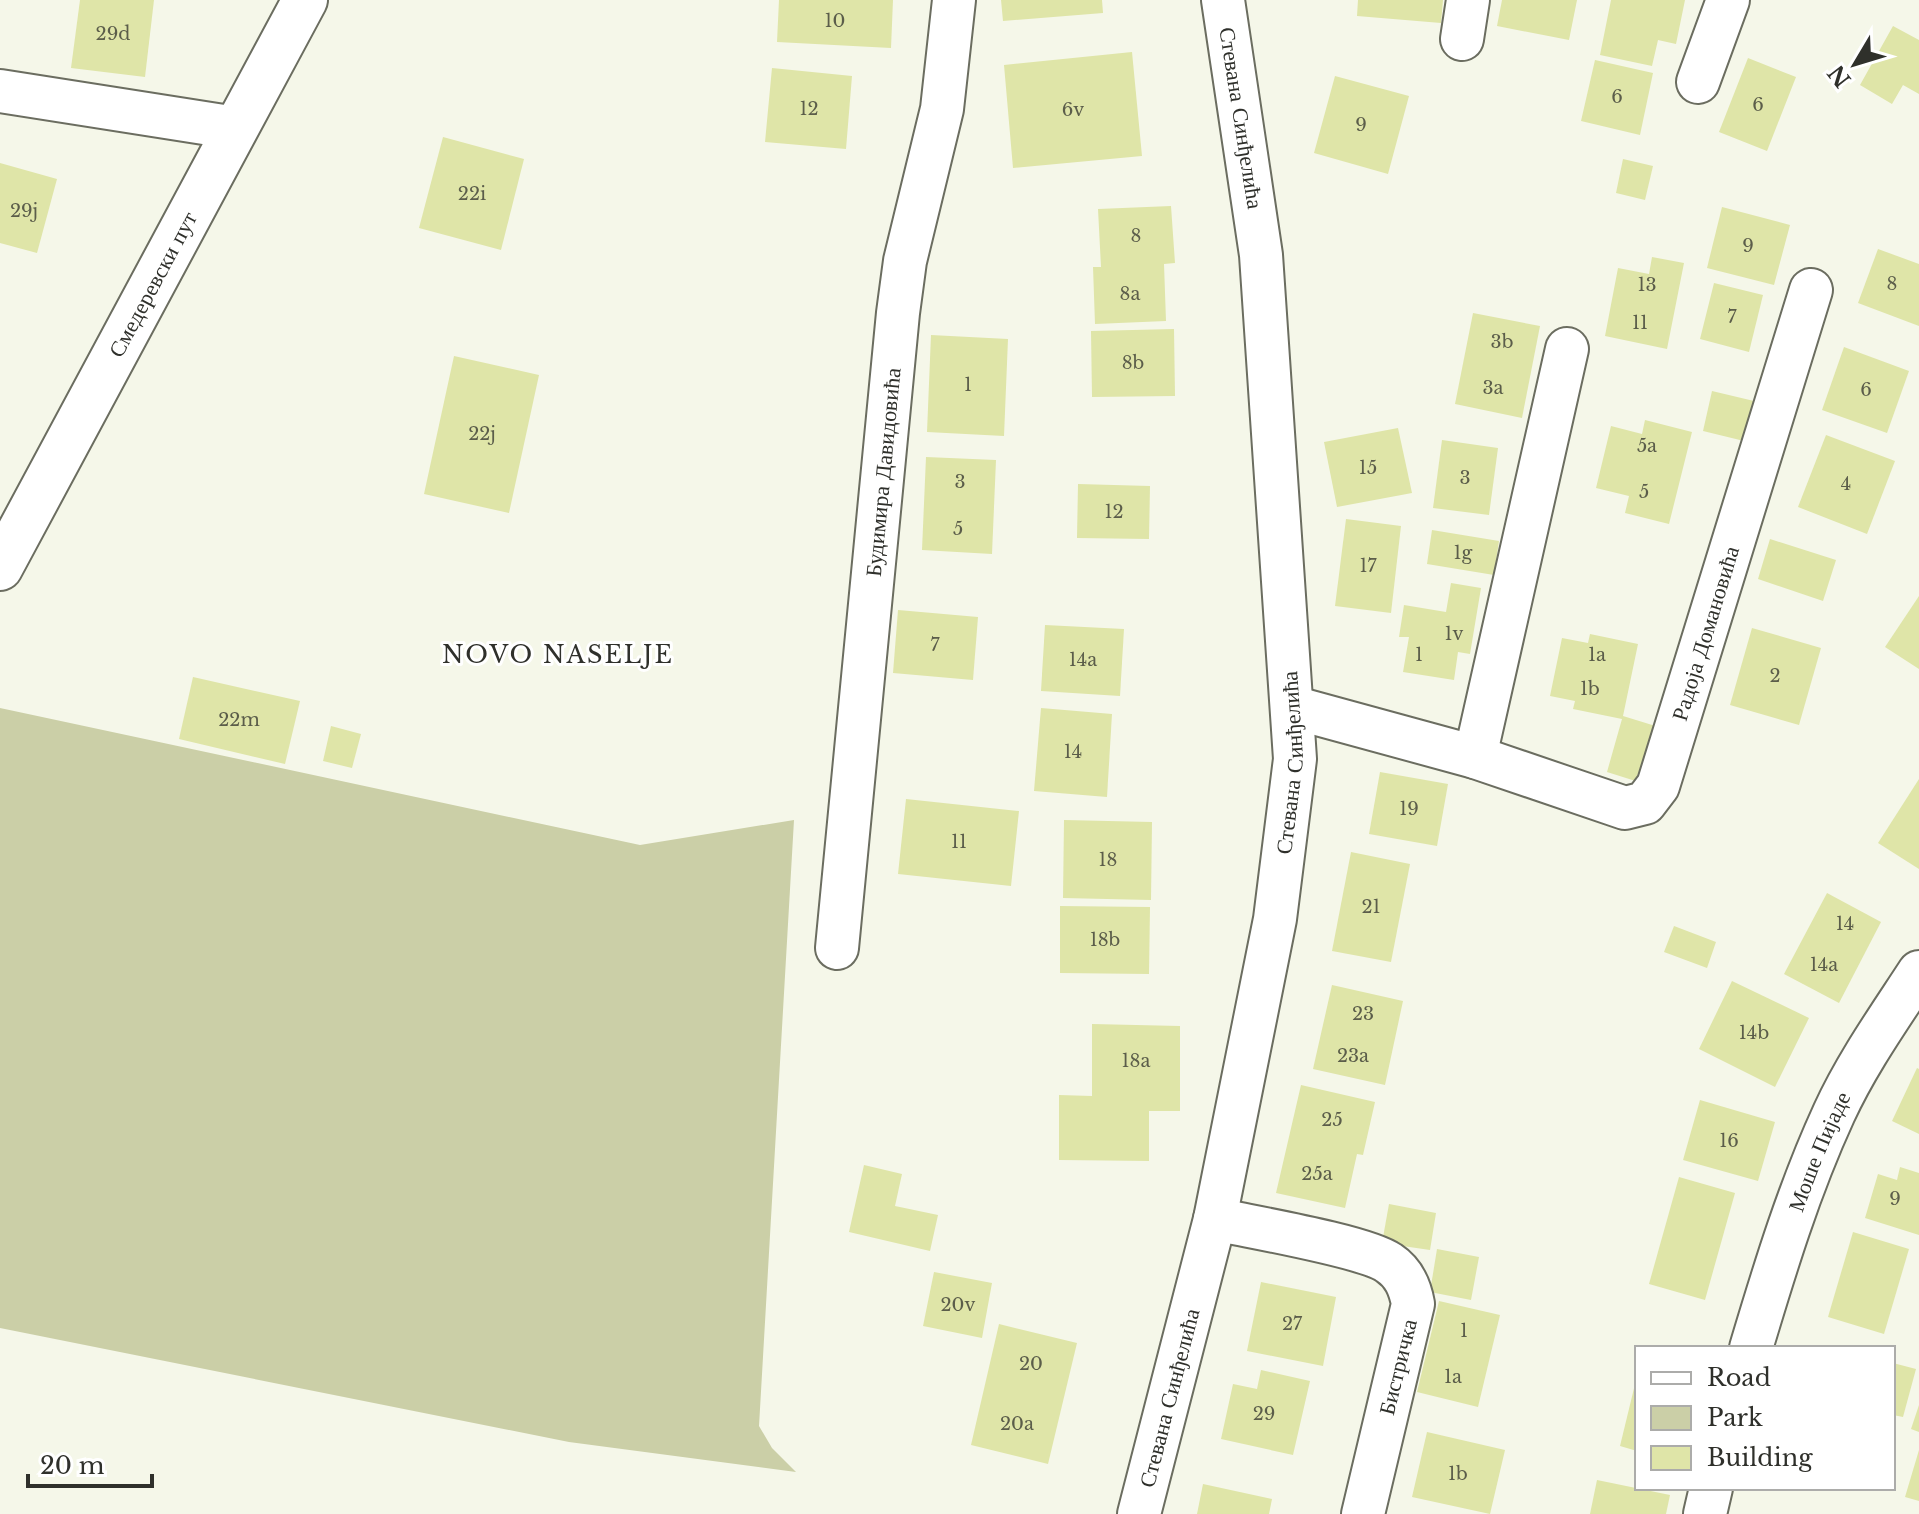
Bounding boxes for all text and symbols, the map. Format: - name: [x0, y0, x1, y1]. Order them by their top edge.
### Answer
- house number: 10: [825, 10, 845, 32]
- house number: 29d: [96, 23, 130, 45]
- north arrow: [1815, 24, 1895, 104]
- street label: Стевана Синђелића: [1213, 25, 1269, 211]
- text: N: [1822, 59, 1857, 92]
- house number: 6: [1611, 86, 1623, 108]
- house number: 6: [1752, 94, 1764, 116]
- house number: 12: [799, 98, 819, 120]
- house number: 6v: [1062, 99, 1084, 121]
- house number: 9: [1355, 114, 1367, 136]
- house number: 22i: [458, 183, 486, 205]
- house number: 29j: [10, 200, 38, 222]
- street label: Смедеревски пут: [102, 207, 203, 362]
- house number: 8: [1131, 225, 1141, 247]
- house number: 9: [1742, 235, 1754, 257]
- house number: 8: [1887, 273, 1897, 295]
- house number: 13: [1637, 274, 1657, 296]
- house number: 8a: [1120, 283, 1140, 305]
- house number: 7: [1727, 306, 1737, 328]
- house number: 11: [1632, 312, 1648, 334]
- house number: 3b: [1491, 331, 1513, 353]
- house number: 8b: [1122, 352, 1144, 374]
- street label: Будимира Давидовића: [859, 366, 906, 578]
- house number: 1: [964, 374, 972, 396]
- house number: 3a: [1482, 377, 1504, 399]
- house number: 6: [1860, 379, 1872, 401]
- house number: 22j: [468, 423, 496, 445]
- house number: 5a: [1637, 435, 1657, 457]
- house number: 15: [1359, 457, 1377, 479]
- house number: 3: [1459, 467, 1471, 489]
- house number: 3: [954, 471, 966, 493]
- house number: 4: [1841, 473, 1851, 495]
- house number: 5: [1639, 481, 1649, 503]
- house number: 12: [1104, 501, 1124, 523]
- house number: 5: [953, 518, 963, 540]
- house number: 1g: [1454, 542, 1473, 564]
- street label: Радоја Домановића: [1665, 542, 1745, 724]
- house number: 17: [1359, 555, 1377, 577]
- house number: 1v: [1444, 623, 1464, 645]
- house number: 7: [930, 634, 940, 656]
- district label: NOVO NASELJE: [442, 640, 674, 669]
- house number: 1: [1415, 644, 1423, 666]
- house number: 1a: [1588, 644, 1606, 666]
- house number: 14a: [1069, 649, 1097, 671]
- house number: 2: [1769, 665, 1781, 687]
- street label: Стевана Синђелића: [1270, 670, 1308, 856]
- house number: 1b: [1580, 678, 1600, 700]
- house number: 22m: [218, 709, 260, 731]
- house number: 14: [1064, 741, 1082, 763]
- house number: 19: [1399, 798, 1419, 820]
- house number: 11: [951, 831, 967, 853]
- house number: 18: [1099, 849, 1117, 871]
- house number: 21: [1361, 896, 1381, 918]
- house number: 14: [1836, 913, 1854, 935]
- house number: 18b: [1090, 929, 1120, 951]
- house number: 14a: [1810, 954, 1838, 976]
- house number: 23: [1352, 1003, 1374, 1025]
- house number: 14b: [1739, 1022, 1769, 1044]
- house number: 23a: [1337, 1045, 1369, 1067]
- house number: 18a: [1122, 1050, 1150, 1072]
- street label: Моше Пијаде: [1782, 1087, 1856, 1215]
- house number: 25: [1321, 1109, 1343, 1131]
- house number: 16: [1719, 1130, 1739, 1152]
- house number: 25a: [1301, 1163, 1333, 1185]
- house number: 9: [1889, 1188, 1901, 1210]
- house number: 20v: [941, 1294, 975, 1316]
- street label: Стевана Синђелића: [1133, 1305, 1205, 1490]
- house number: 27: [1282, 1313, 1303, 1335]
- street label: Бистричка: [1373, 1316, 1423, 1418]
- house number: 1: [1460, 1320, 1468, 1342]
- legend: [1635, 1346, 1895, 1490]
- house number: 20: [1019, 1353, 1043, 1375]
- text: Road: [1707, 1363, 1771, 1392]
- house number: 1a: [1444, 1366, 1462, 1388]
- house number: 29: [1253, 1403, 1275, 1425]
- text: Park: [1707, 1403, 1763, 1432]
- house number: 20a: [1000, 1413, 1034, 1435]
- scale bar: [28, 1438, 152, 1488]
- text: Building: [1707, 1443, 1813, 1472]
- text: 20 m: [40, 1451, 105, 1480]
- house number: 1b: [1448, 1463, 1468, 1485]

